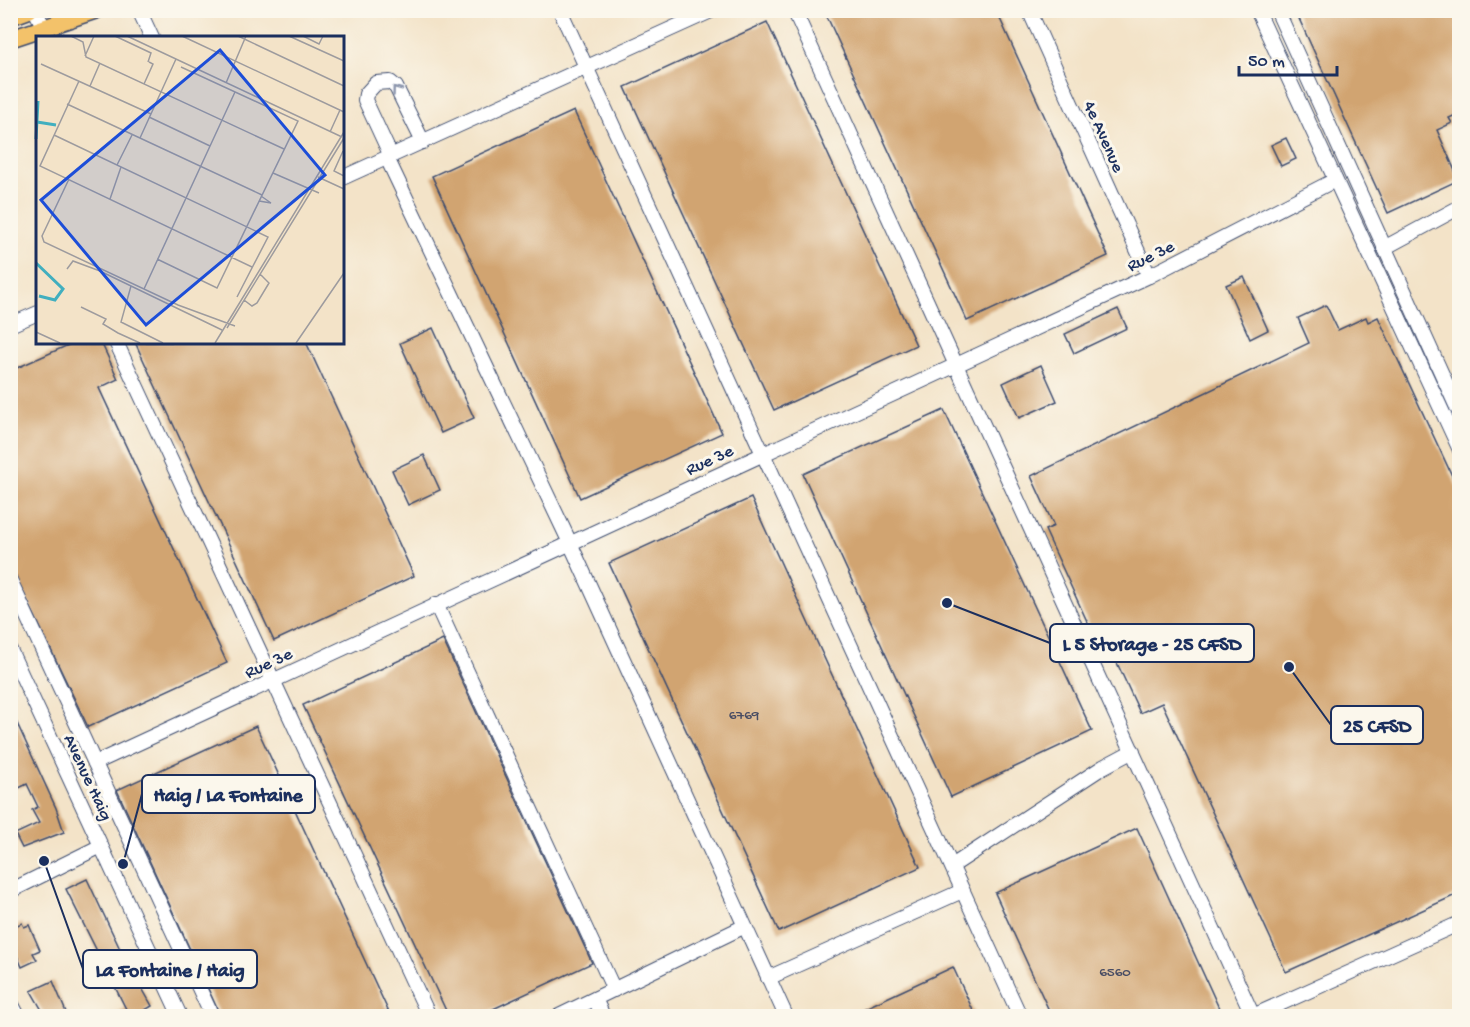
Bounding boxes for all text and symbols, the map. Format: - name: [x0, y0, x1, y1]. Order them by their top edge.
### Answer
- inset map: [36, 36, 344, 344]
- scale bar: [1239, 39, 1336, 77]
- text: 50 m: [1248, 52, 1285, 73]
- one-way arrow: [392, 86, 403, 97]
- street label: 4e Avenue: [1078, 98, 1128, 177]
- street label: Rue 3e: [1124, 237, 1179, 278]
- street label: Rue 3e: [683, 441, 738, 481]
- callout: L 5 Storage - 25 CFSD: [1050, 624, 1254, 662]
- text: L 5 Storage - 25 CFSD: [1062, 635, 1243, 658]
- street label: Rue 3e: [242, 644, 297, 684]
- callout: 25 CFSD: [1331, 706, 1423, 744]
- house number: 6769: [729, 707, 760, 725]
- text: 25 CFSD: [1343, 717, 1412, 740]
- street label: Avenue Haig: [58, 732, 116, 825]
- callout: Haig / La Fontaine: [142, 775, 315, 813]
- text: Haig / La Fontaine: [153, 786, 303, 809]
- callout: La Fontaine / Haig: [83, 950, 257, 988]
- text: La Fontaine / Haig: [95, 961, 245, 984]
- house number: 6560: [1099, 964, 1131, 982]

